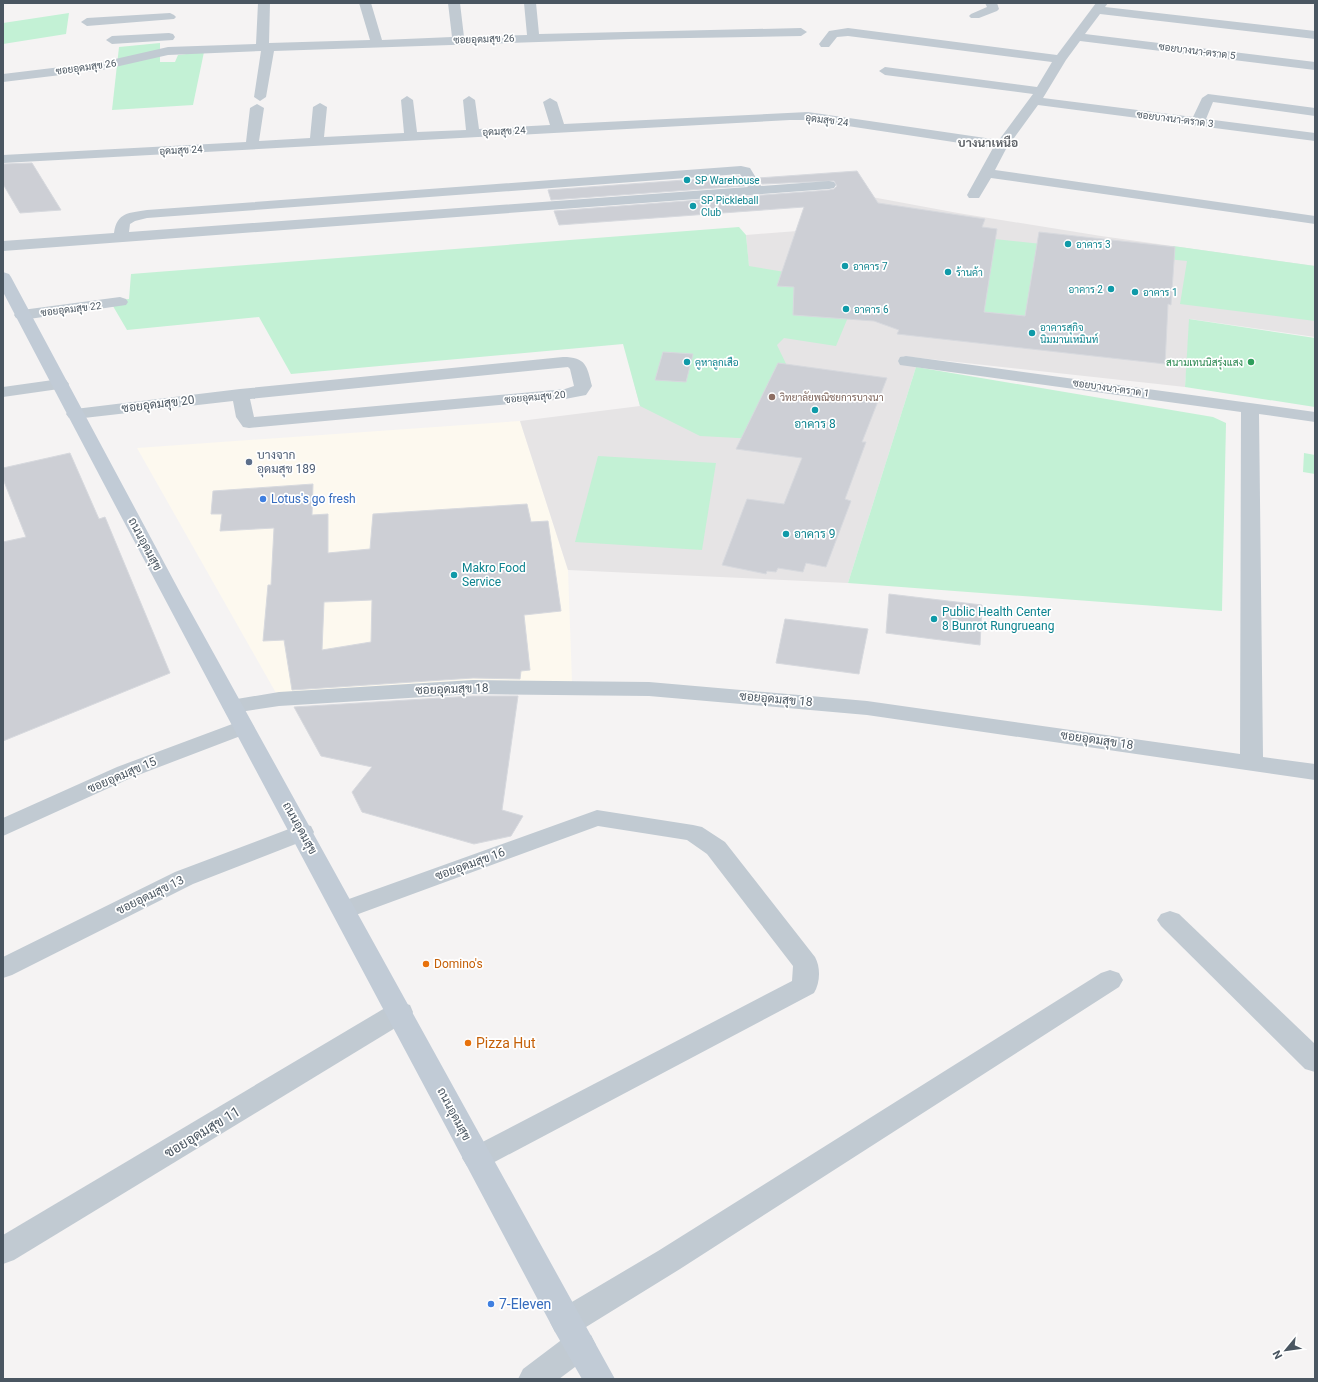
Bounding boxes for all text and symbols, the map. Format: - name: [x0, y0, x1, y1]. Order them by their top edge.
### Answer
- street label: ซอยอุดมสุข 26: [453, 32, 515, 48]
- street label: ซอยบางนา-ตราด 5: [1158, 41, 1236, 61]
- street label: ซอยอุดมสุข 26: [55, 57, 118, 79]
- street label: ซอยบางนา-ตราด 3: [1136, 109, 1214, 129]
- street label: อุดมสุข 24: [805, 112, 850, 130]
- street label: อุดมสุข 24: [482, 124, 526, 140]
- district label: บางนาเหนือ: [958, 135, 1018, 150]
- street label: อุดมสุข 24: [159, 143, 203, 159]
- marker: SP Warehouse: [682, 175, 692, 185]
- place label: SP Warehouse: [695, 175, 760, 186]
- place label: SP Pickleball Club: [701, 195, 758, 218]
- marker: SP Pickleball Club: [688, 201, 698, 211]
- marker: อาคาร 3: [1063, 239, 1073, 249]
- place label: อาคาร 3: [1076, 239, 1111, 250]
- marker: อาคาร 7: [840, 261, 850, 271]
- place label: อาคาร 7: [853, 261, 888, 272]
- place label: ร้านค้า: [956, 266, 983, 278]
- marker: ร้านค้า: [943, 267, 953, 277]
- place label: อาคาร 2: [1068, 284, 1103, 295]
- marker: อาคาร 2: [1106, 284, 1116, 294]
- marker: อาคาร 1: [1130, 287, 1140, 297]
- place label: อาคาร 1: [1143, 287, 1178, 298]
- street label: ซอยอุดมสุข 22: [40, 300, 103, 320]
- marker: อาคาร 6: [841, 304, 851, 314]
- place label: อาคาร 6: [854, 304, 889, 315]
- place label: อาคารสุกิจ นิมมานเหมินท์: [1040, 322, 1098, 345]
- marker: อาคารสุกิจ นิมมานเหมินท์: [1027, 328, 1037, 338]
- place label: คูหาลูกเสือ: [695, 356, 739, 370]
- place label: สนามเทนนิสรุ่งแสง: [1166, 356, 1243, 370]
- marker: คูหาลูกเสือ: [682, 357, 692, 367]
- marker: สนามเทนนิสรุ่งแสง: [1246, 357, 1256, 367]
- street label: ซอยบางนา-ตราด 1: [1072, 377, 1150, 399]
- street label: ซอยอุดมสุข 20: [504, 389, 566, 407]
- place label: วิทยาลัยพณิชยการบางนา: [779, 391, 884, 403]
- marker: วิทยาลัยพณิชยการบางนา: [767, 392, 777, 402]
- street label: ซอยอุดมสุข 20: [121, 393, 196, 417]
- marker: อาคาร 8: [810, 405, 820, 415]
- place label: อาคาร 8: [794, 417, 836, 431]
- place label: บางจาก อุดมสุข 189: [257, 448, 316, 478]
- marker: บางจาก อุดมสุข 189: [244, 457, 254, 467]
- place label: Lotus's go fresh: [271, 492, 356, 506]
- marker: Lotus's go fresh: [258, 494, 268, 504]
- street label: ถนนอุดมสุข: [123, 515, 165, 574]
- place label: อาคาร 9: [794, 527, 835, 541]
- marker: อาคาร 9: [781, 529, 791, 539]
- place label: Makro Food Service: [462, 561, 526, 589]
- marker: Makro Food Service: [449, 570, 459, 580]
- place label: Public Health Center 8 Bunrot Rungrueang: [942, 605, 1054, 633]
- marker: Public Health Center 8 Bunrot Rungrueang: [929, 614, 939, 624]
- street label: ซอยอุดมสุข 18: [415, 681, 489, 699]
- street label: ซอยอุดมสุข 18: [739, 689, 813, 711]
- street label: ซอยอุดมสุข 18: [1059, 728, 1135, 754]
- street label: ซอยอุดมสุข 15: [85, 754, 160, 798]
- street label: ถนนอุดมสุข: [278, 799, 320, 858]
- street label: ซอยอุดมสุข 16: [433, 845, 508, 885]
- street label: ซอยอุดมสุข 13: [114, 873, 187, 919]
- place label: Domino's: [434, 957, 483, 971]
- marker: Domino's: [421, 959, 431, 969]
- place label: Pizza Hut: [476, 1035, 536, 1051]
- marker: Pizza Hut: [463, 1038, 473, 1048]
- street label: ถนนอุดมสุข: [432, 1085, 474, 1144]
- street label: ซอยอุดมสุข 11: [161, 1103, 244, 1163]
- place label: 7-Eleven: [499, 1296, 551, 1312]
- marker: 7-Eleven: [486, 1299, 496, 1309]
- north arrow: [1266, 1330, 1306, 1370]
- text: N: [1270, 1348, 1285, 1361]

